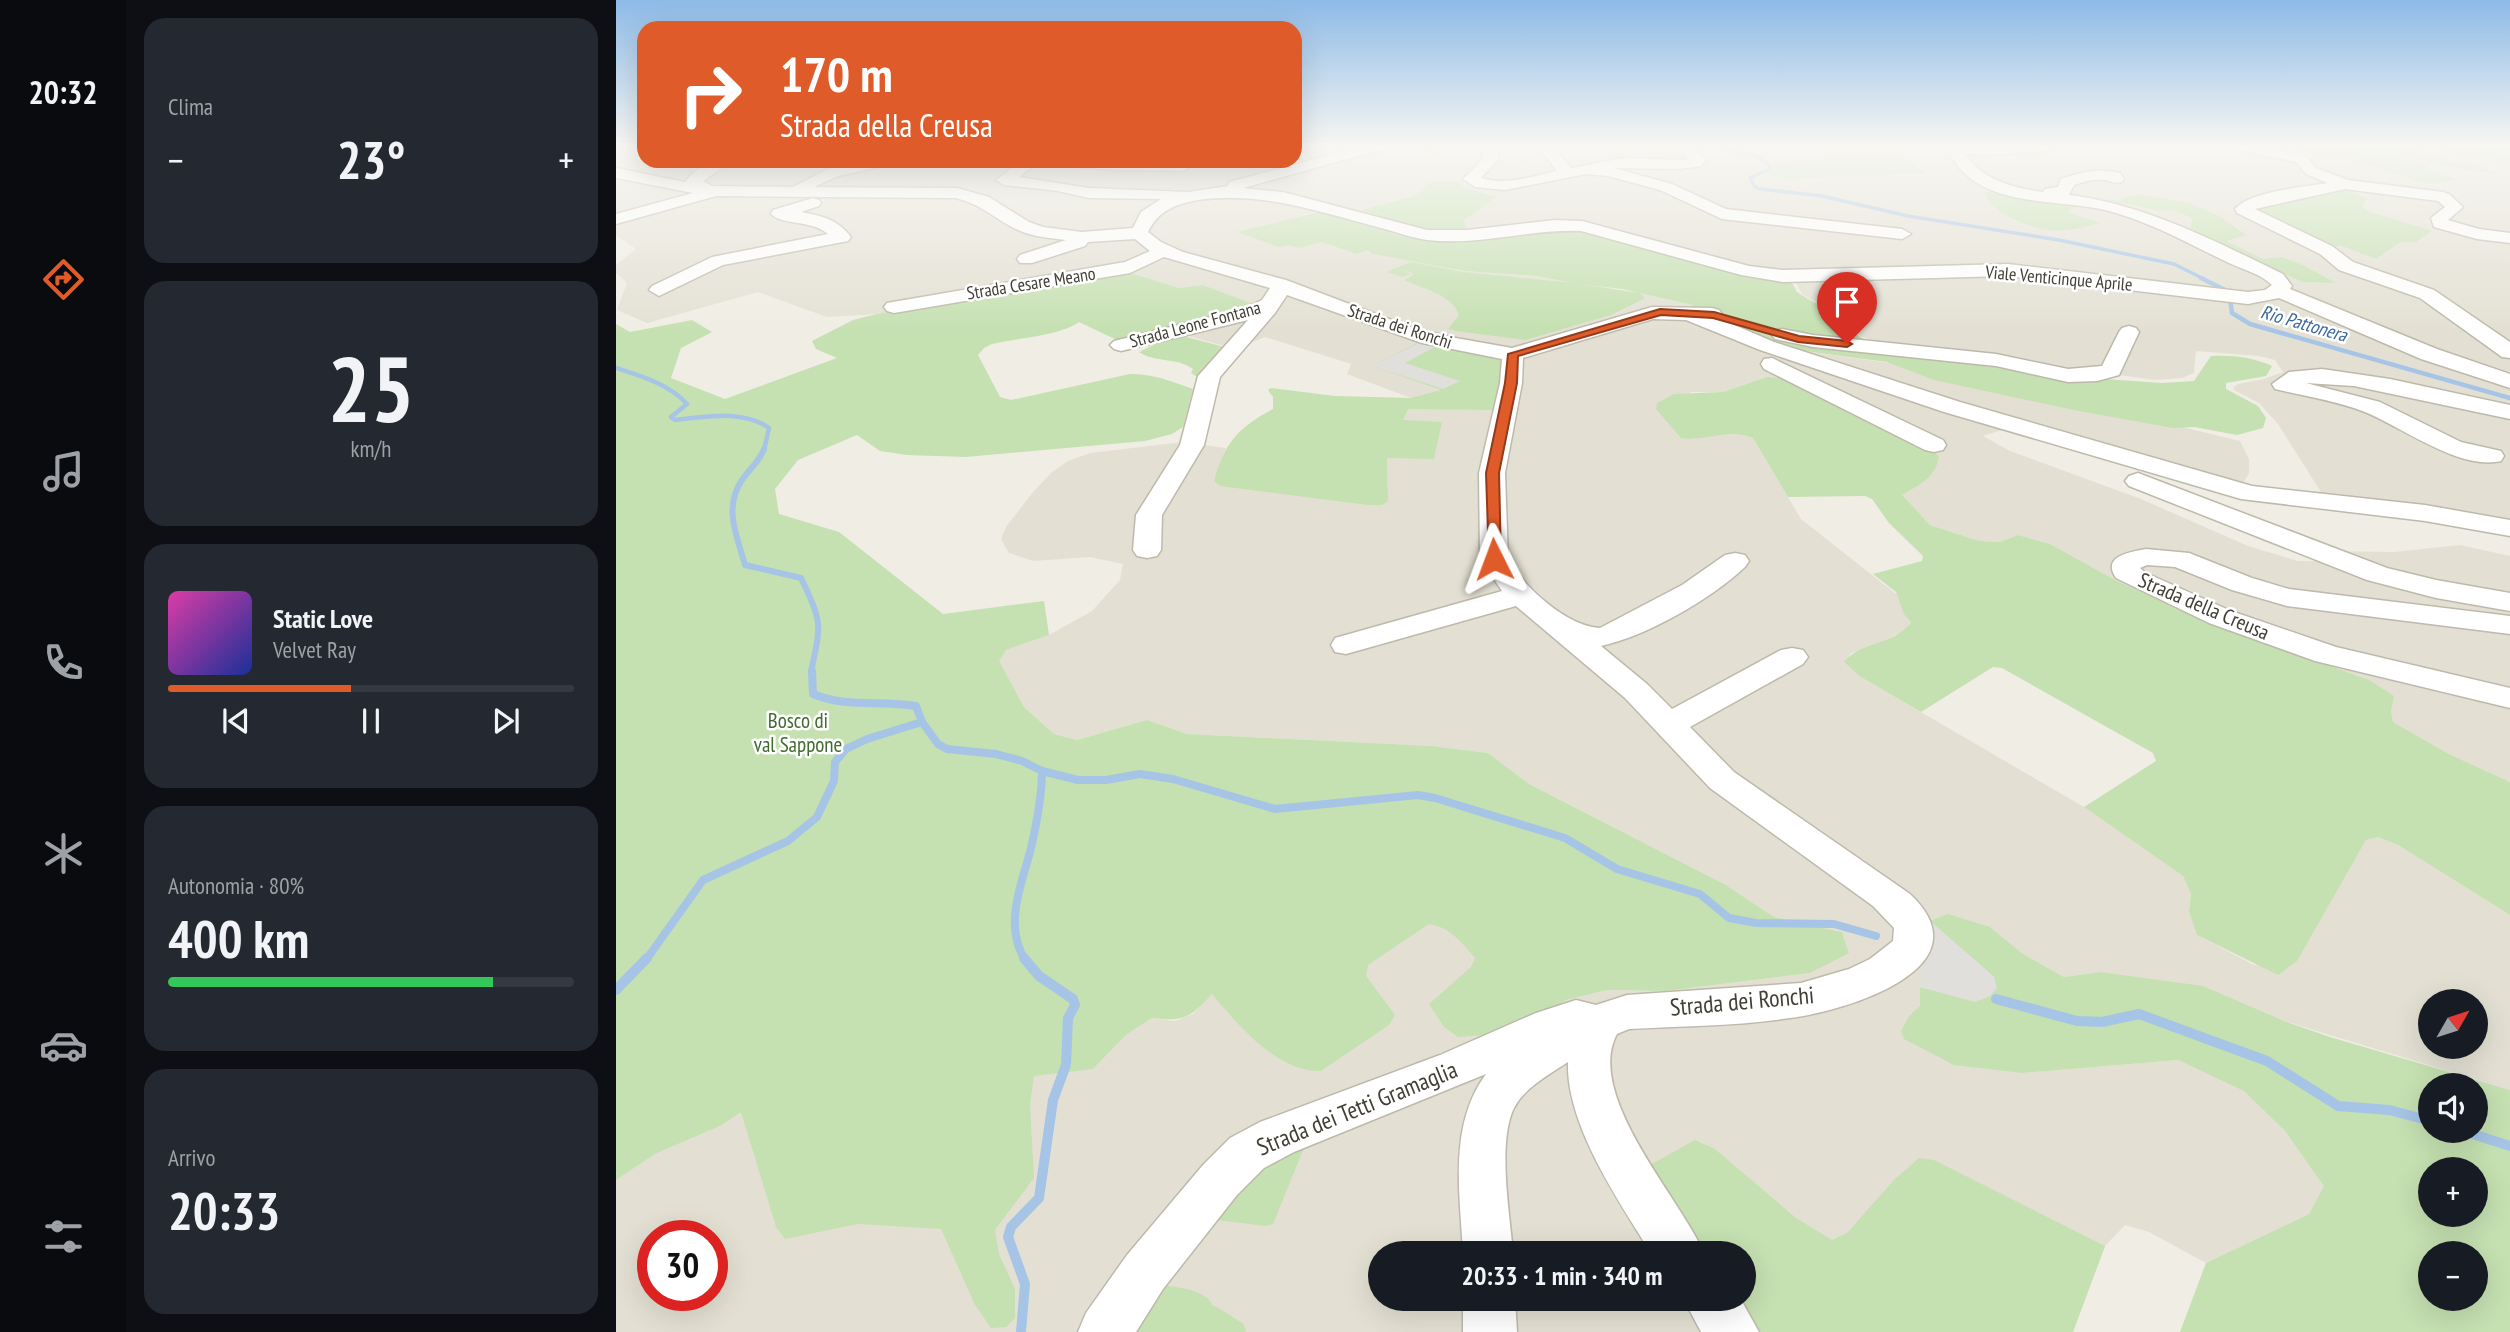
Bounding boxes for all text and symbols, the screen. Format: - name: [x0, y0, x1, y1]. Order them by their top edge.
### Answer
- text: 170 m: [780, 42, 893, 106]
- icon: right: [665, 49, 756, 140]
- text: 20:32: [28, 71, 98, 113]
- text: Clima: [168, 92, 213, 121]
- text: Strada della Creusa: [780, 104, 993, 146]
- text: 23°: [337, 126, 405, 193]
- text: −: [168, 135, 184, 184]
- text: +: [558, 135, 574, 184]
- icon: directions: [39, 255, 88, 304]
- street label: Viale Venticinque Aprile: [1984, 260, 2133, 296]
- street label: Strada Cesare Meano: [965, 261, 1097, 305]
- pin: [1817, 272, 1877, 344]
- icon: arrive: [1828, 283, 1866, 321]
- street label: Strada Leone Fontana: [1127, 295, 1263, 353]
- street label: Strada dei Ronchi: [1345, 298, 1455, 354]
- water label: Rio Pattonera: [2258, 299, 2351, 347]
- text: 25: [328, 329, 415, 447]
- text: km/h: [351, 434, 391, 463]
- icon: music: [39, 447, 88, 496]
- position arrow: [1457, 522, 1531, 596]
- street label: Strada della Creusa: [2134, 566, 2274, 646]
- text: Static Love: [273, 602, 373, 635]
- text: Velvet Ray: [273, 635, 356, 664]
- icon: phone: [39, 638, 88, 687]
- icon: previous: [217, 702, 255, 740]
- icon: pause: [352, 702, 390, 740]
- icon: next: [487, 702, 525, 740]
- park label: Bosco di val Sappone: [754, 707, 842, 758]
- icon: climate: [39, 829, 88, 878]
- text: Autonomia · 80%: [168, 871, 304, 900]
- text: 400 km: [168, 905, 309, 972]
- street label: Strada dei Ronchi: [1669, 979, 1815, 1023]
- north arrow: [2418, 989, 2488, 1059]
- map controls: [2418, 989, 2488, 1311]
- icon: car: [39, 1021, 88, 1070]
- street label: Strada dei Tetti Gramaglia: [1252, 1054, 1462, 1162]
- button: sound: [2418, 1073, 2488, 1143]
- text: Arrivo: [168, 1143, 215, 1172]
- button: +: [2418, 1157, 2488, 1227]
- text: 20:33: [168, 1177, 280, 1244]
- icon: filters: [39, 1212, 88, 1261]
- speed limit sign: 30: [637, 1220, 728, 1311]
- button: −: [2418, 1241, 2488, 1311]
- text: 20:33 · 1 min · 340 m: [1462, 1259, 1662, 1292]

